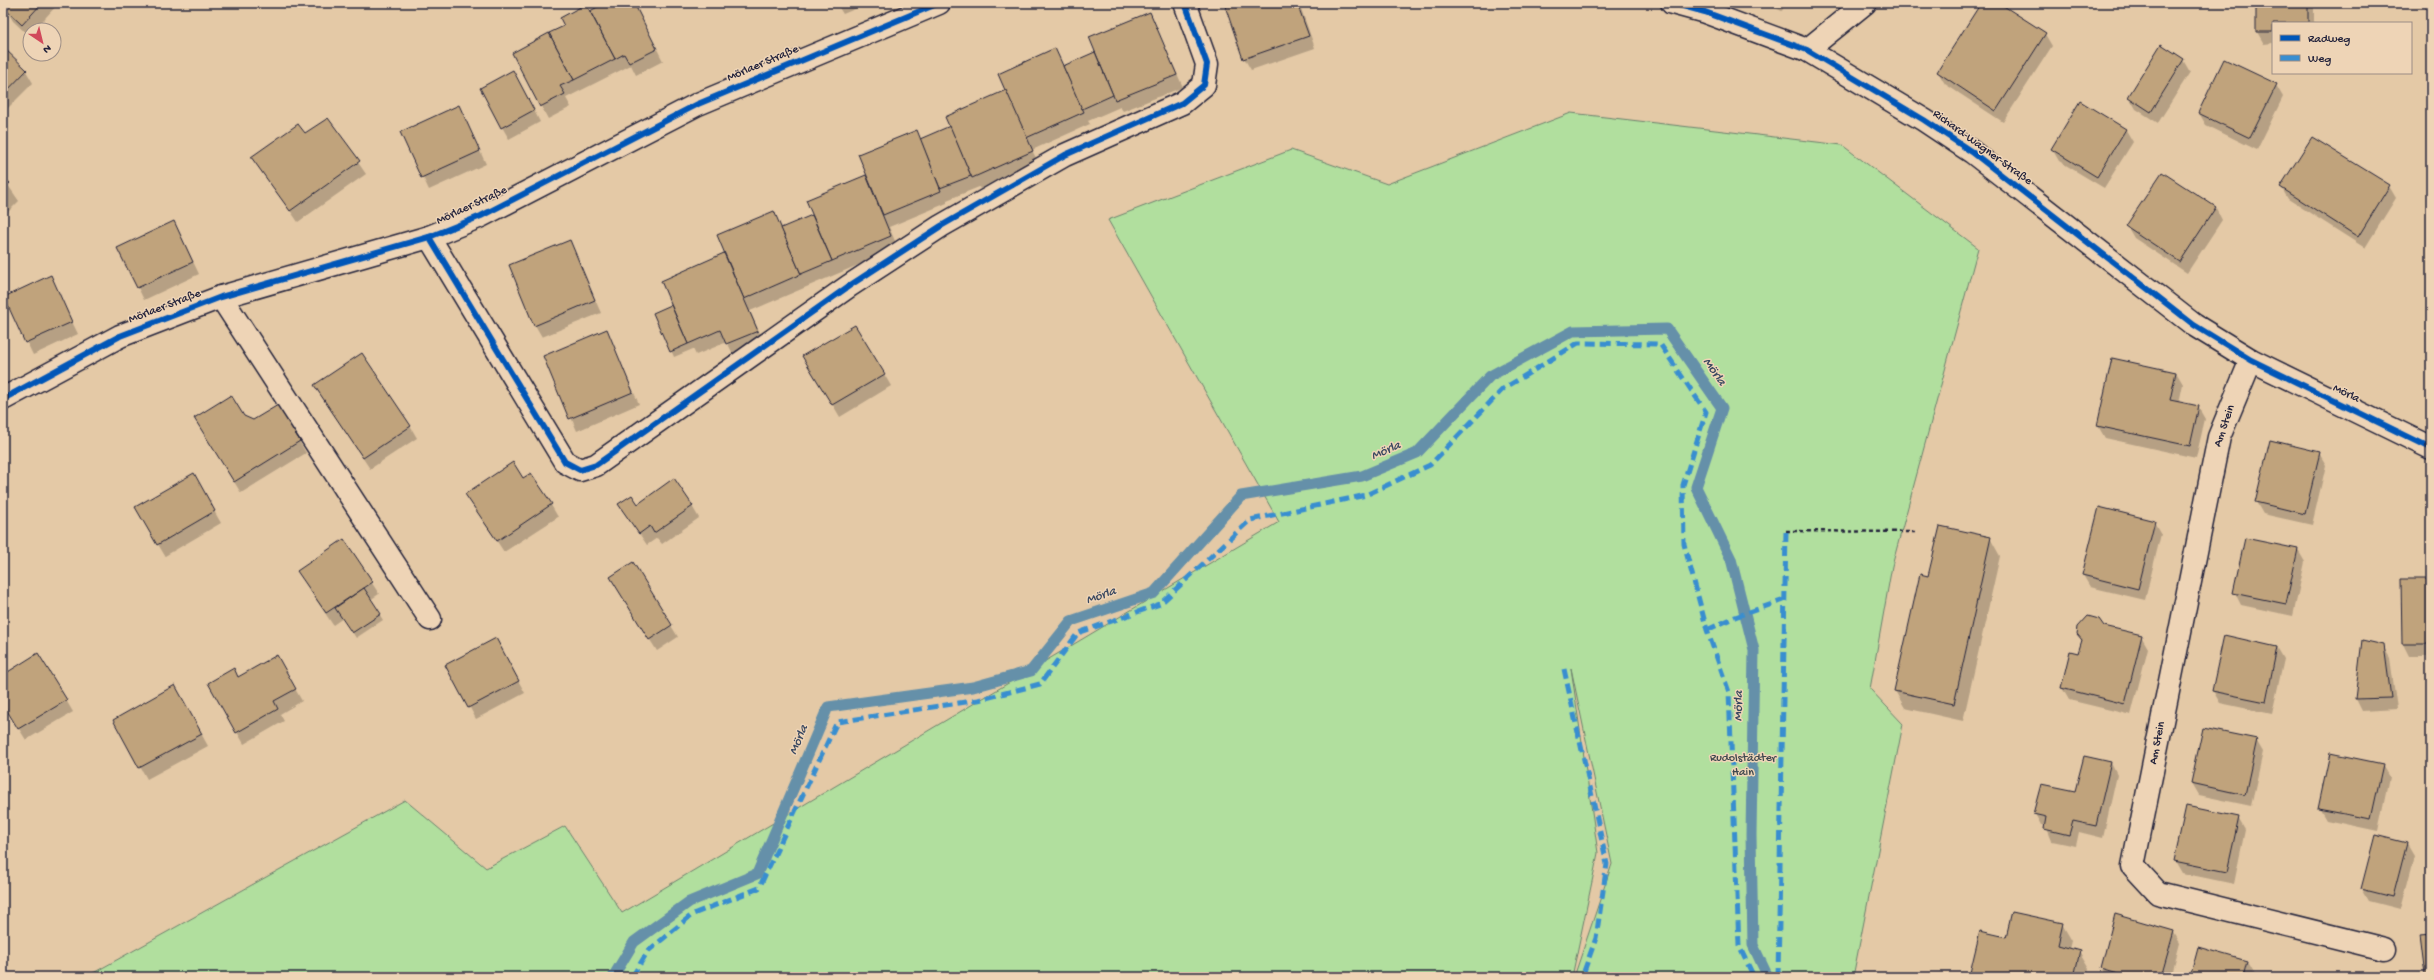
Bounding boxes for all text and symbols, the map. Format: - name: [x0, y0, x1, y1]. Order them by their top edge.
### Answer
- north arrow: [22, 22, 62, 62]
- legend: [2272, 22, 2412, 74]
- text: Radweg: [2308, 33, 2350, 47]
- text: N: [40, 42, 53, 56]
- street label: Mörlaer Straße: [725, 42, 802, 85]
- text: Weg: [2308, 53, 2331, 67]
- street label: Richard-Wagner-Straße: [1930, 107, 2035, 189]
- street label: Mörlaer Straße: [434, 183, 510, 228]
- street label: Mörlaer Straße: [127, 287, 204, 327]
- water label: Mörla: [1699, 355, 1729, 389]
- street label: Mörla: [2330, 382, 2362, 407]
- street label: Am Stein: [2211, 403, 2239, 449]
- water label: Mörla: [1369, 438, 1404, 464]
- water label: Mörla: [1084, 584, 1119, 608]
- water label: Mörla: [1731, 690, 1747, 721]
- street label: Am Stein: [2147, 720, 2169, 766]
- water label: Mörla: [786, 722, 812, 757]
- park label: Rudolstädter Hain: [1710, 752, 1778, 780]

